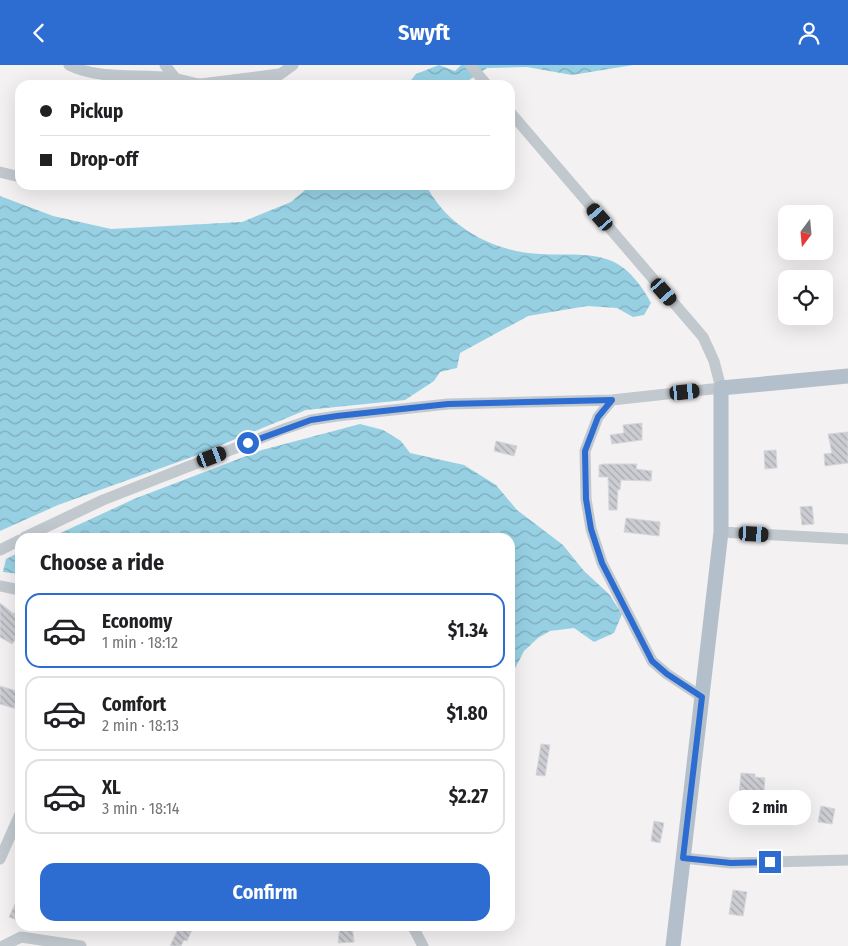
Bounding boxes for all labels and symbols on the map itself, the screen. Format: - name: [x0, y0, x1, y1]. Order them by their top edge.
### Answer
- car: [584, 201, 615, 233]
- north arrow: [778, 205, 832, 260]
- car: [648, 276, 679, 308]
- car: [669, 383, 700, 401]
- route start: [237, 432, 259, 454]
- car: [195, 445, 228, 469]
- car: [738, 526, 769, 542]
- callout: 2 min: [729, 789, 811, 825]
- route end: [759, 851, 781, 873]

